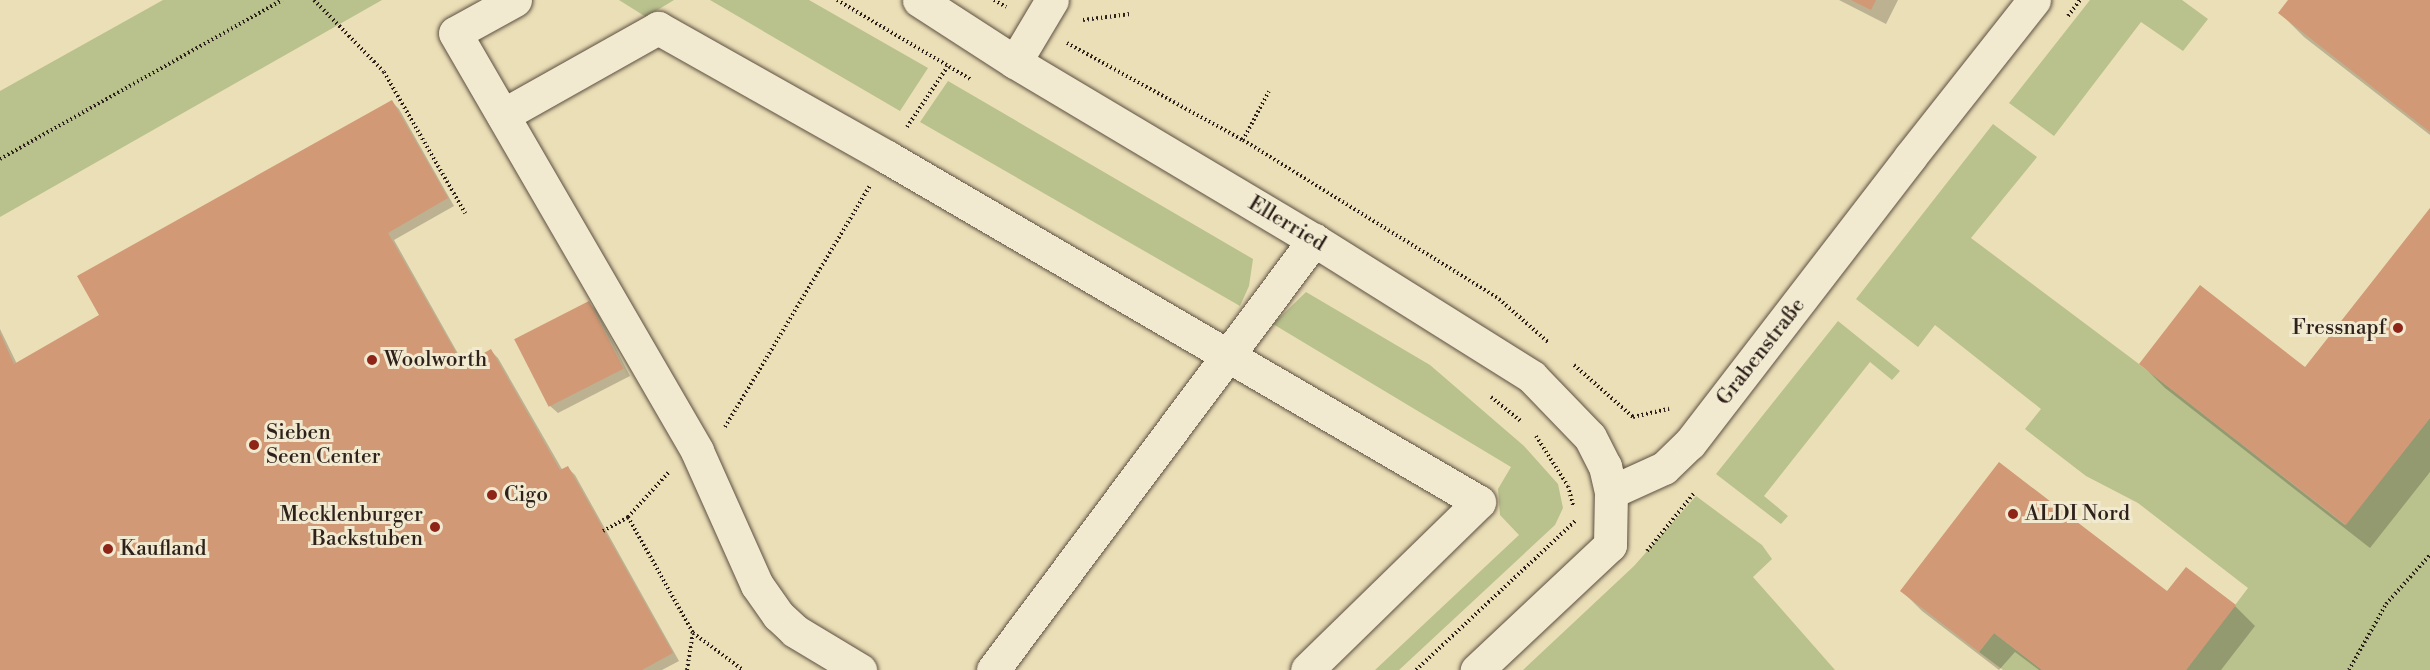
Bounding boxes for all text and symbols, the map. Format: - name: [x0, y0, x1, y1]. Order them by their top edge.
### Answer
- street label: Ellerried: [1244, 191, 1330, 257]
- street label: Grabenstraße: [1711, 293, 1811, 411]
- place label: Fressnapf: [2292, 315, 2386, 341]
- marker: Fressnapf: [2391, 321, 2405, 335]
- place label: Woolworth: [384, 347, 487, 373]
- marker: Woolworth: [365, 353, 379, 367]
- place label: Sieben Seen Center: [266, 420, 381, 470]
- marker: Sieben Seen Center: [247, 438, 261, 452]
- place label: Cigo: [504, 482, 548, 508]
- marker: Cigo: [485, 488, 499, 502]
- place label: ALDI Nord: [2025, 501, 2130, 527]
- place label: Mecklenburger Backstuben: [280, 502, 423, 552]
- marker: ALDI Nord: [2006, 507, 2020, 521]
- marker: Mecklenburger Backstuben: [428, 520, 442, 534]
- place label: Kaufland: [120, 536, 206, 562]
- marker: Kaufland: [101, 542, 115, 556]

